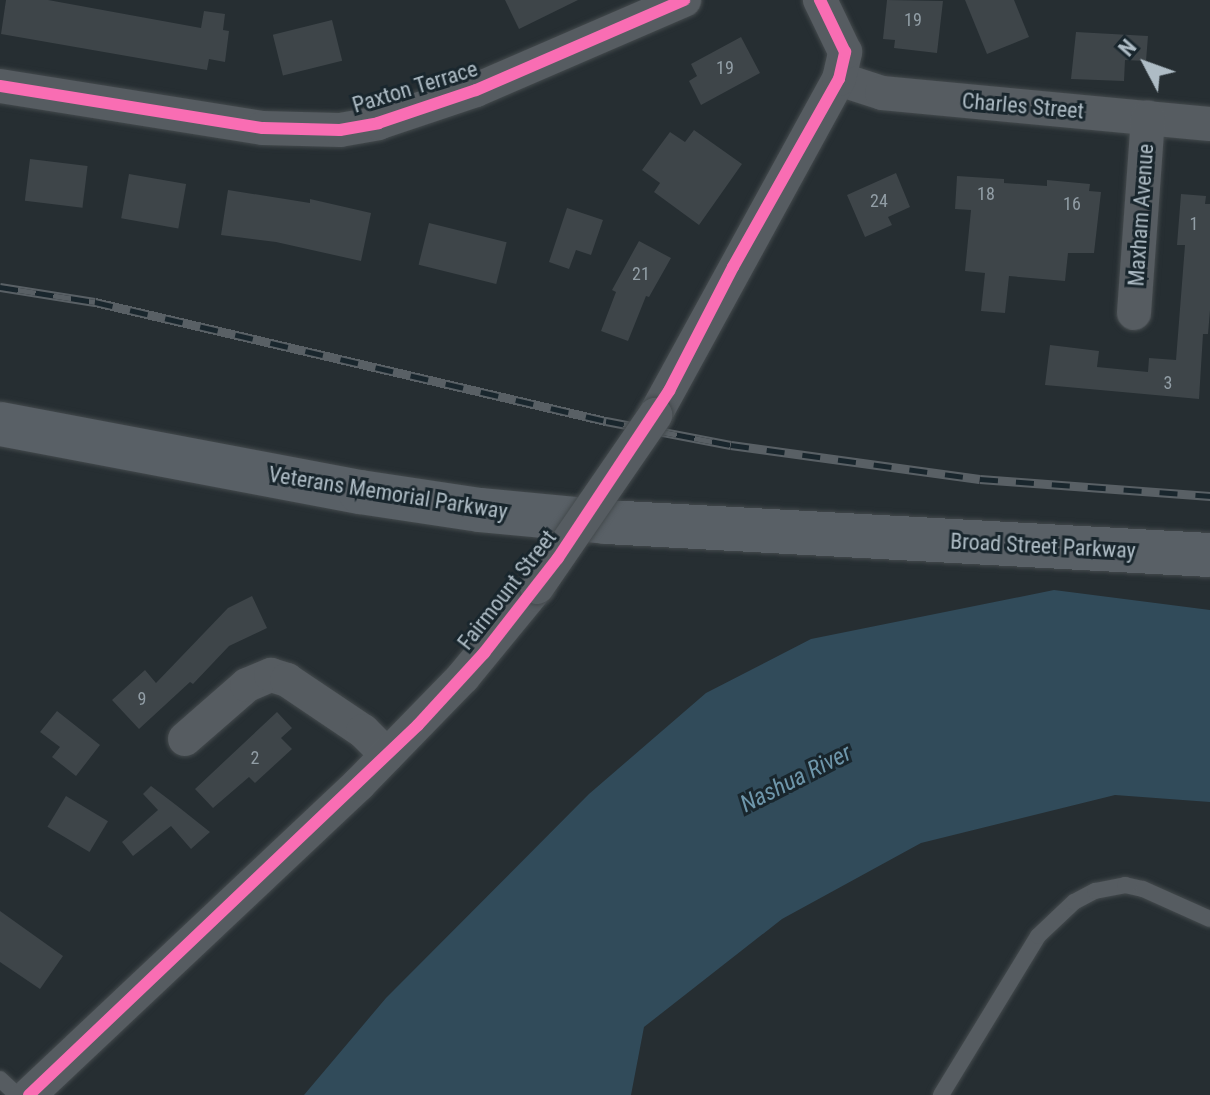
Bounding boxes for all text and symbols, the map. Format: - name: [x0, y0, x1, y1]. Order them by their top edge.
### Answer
- house number: 19: [904, 9, 922, 31]
- north arrow: [1106, 24, 1186, 104]
- text: N: [1114, 35, 1141, 61]
- street label: Paxton Terrace: [349, 55, 481, 119]
- house number: 19: [716, 57, 734, 79]
- street label: Charles Street: [961, 88, 1085, 124]
- street label: Maxham Avenue: [1123, 143, 1159, 287]
- house number: 18: [977, 183, 995, 205]
- house number: 24: [870, 190, 888, 212]
- house number: 16: [1063, 193, 1081, 215]
- house number: 1: [1190, 213, 1198, 235]
- house number: 21: [632, 263, 650, 285]
- house number: 3: [1164, 372, 1172, 394]
- street label: Veterans Memorial Parkway: [267, 461, 509, 525]
- street label: Fairmount Street: [452, 525, 562, 655]
- street label: Broad Street Parkway: [950, 528, 1136, 564]
- house number: 9: [138, 688, 146, 710]
- water label: Nashua River: [736, 739, 856, 819]
- house number: 2: [251, 747, 259, 769]

